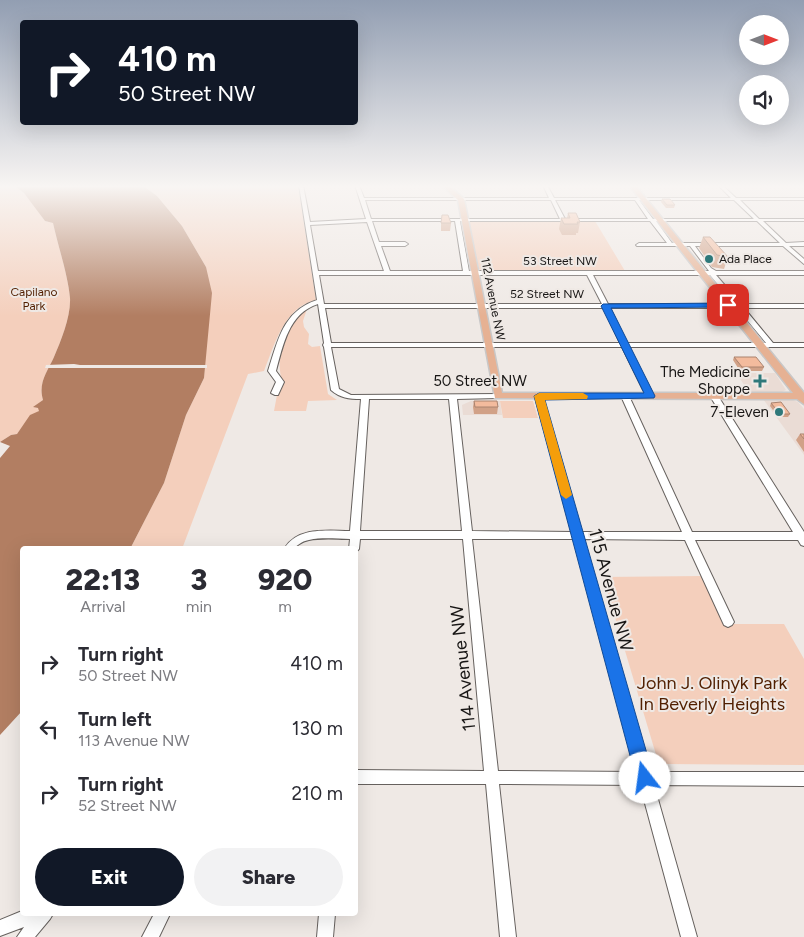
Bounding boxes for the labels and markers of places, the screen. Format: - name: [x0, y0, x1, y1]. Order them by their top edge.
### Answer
- place label: Ada Place: [719, 252, 772, 266]
- marker: Ada Place: [703, 253, 715, 265]
- pin: [707, 284, 749, 326]
- place label: The Medicine Shoppe: [660, 363, 750, 398]
- marker: The Medicine Shoppe: [754, 375, 766, 387]
- place label: 7-Eleven: [710, 403, 769, 421]
- marker: 7-Eleven: [773, 406, 785, 418]

